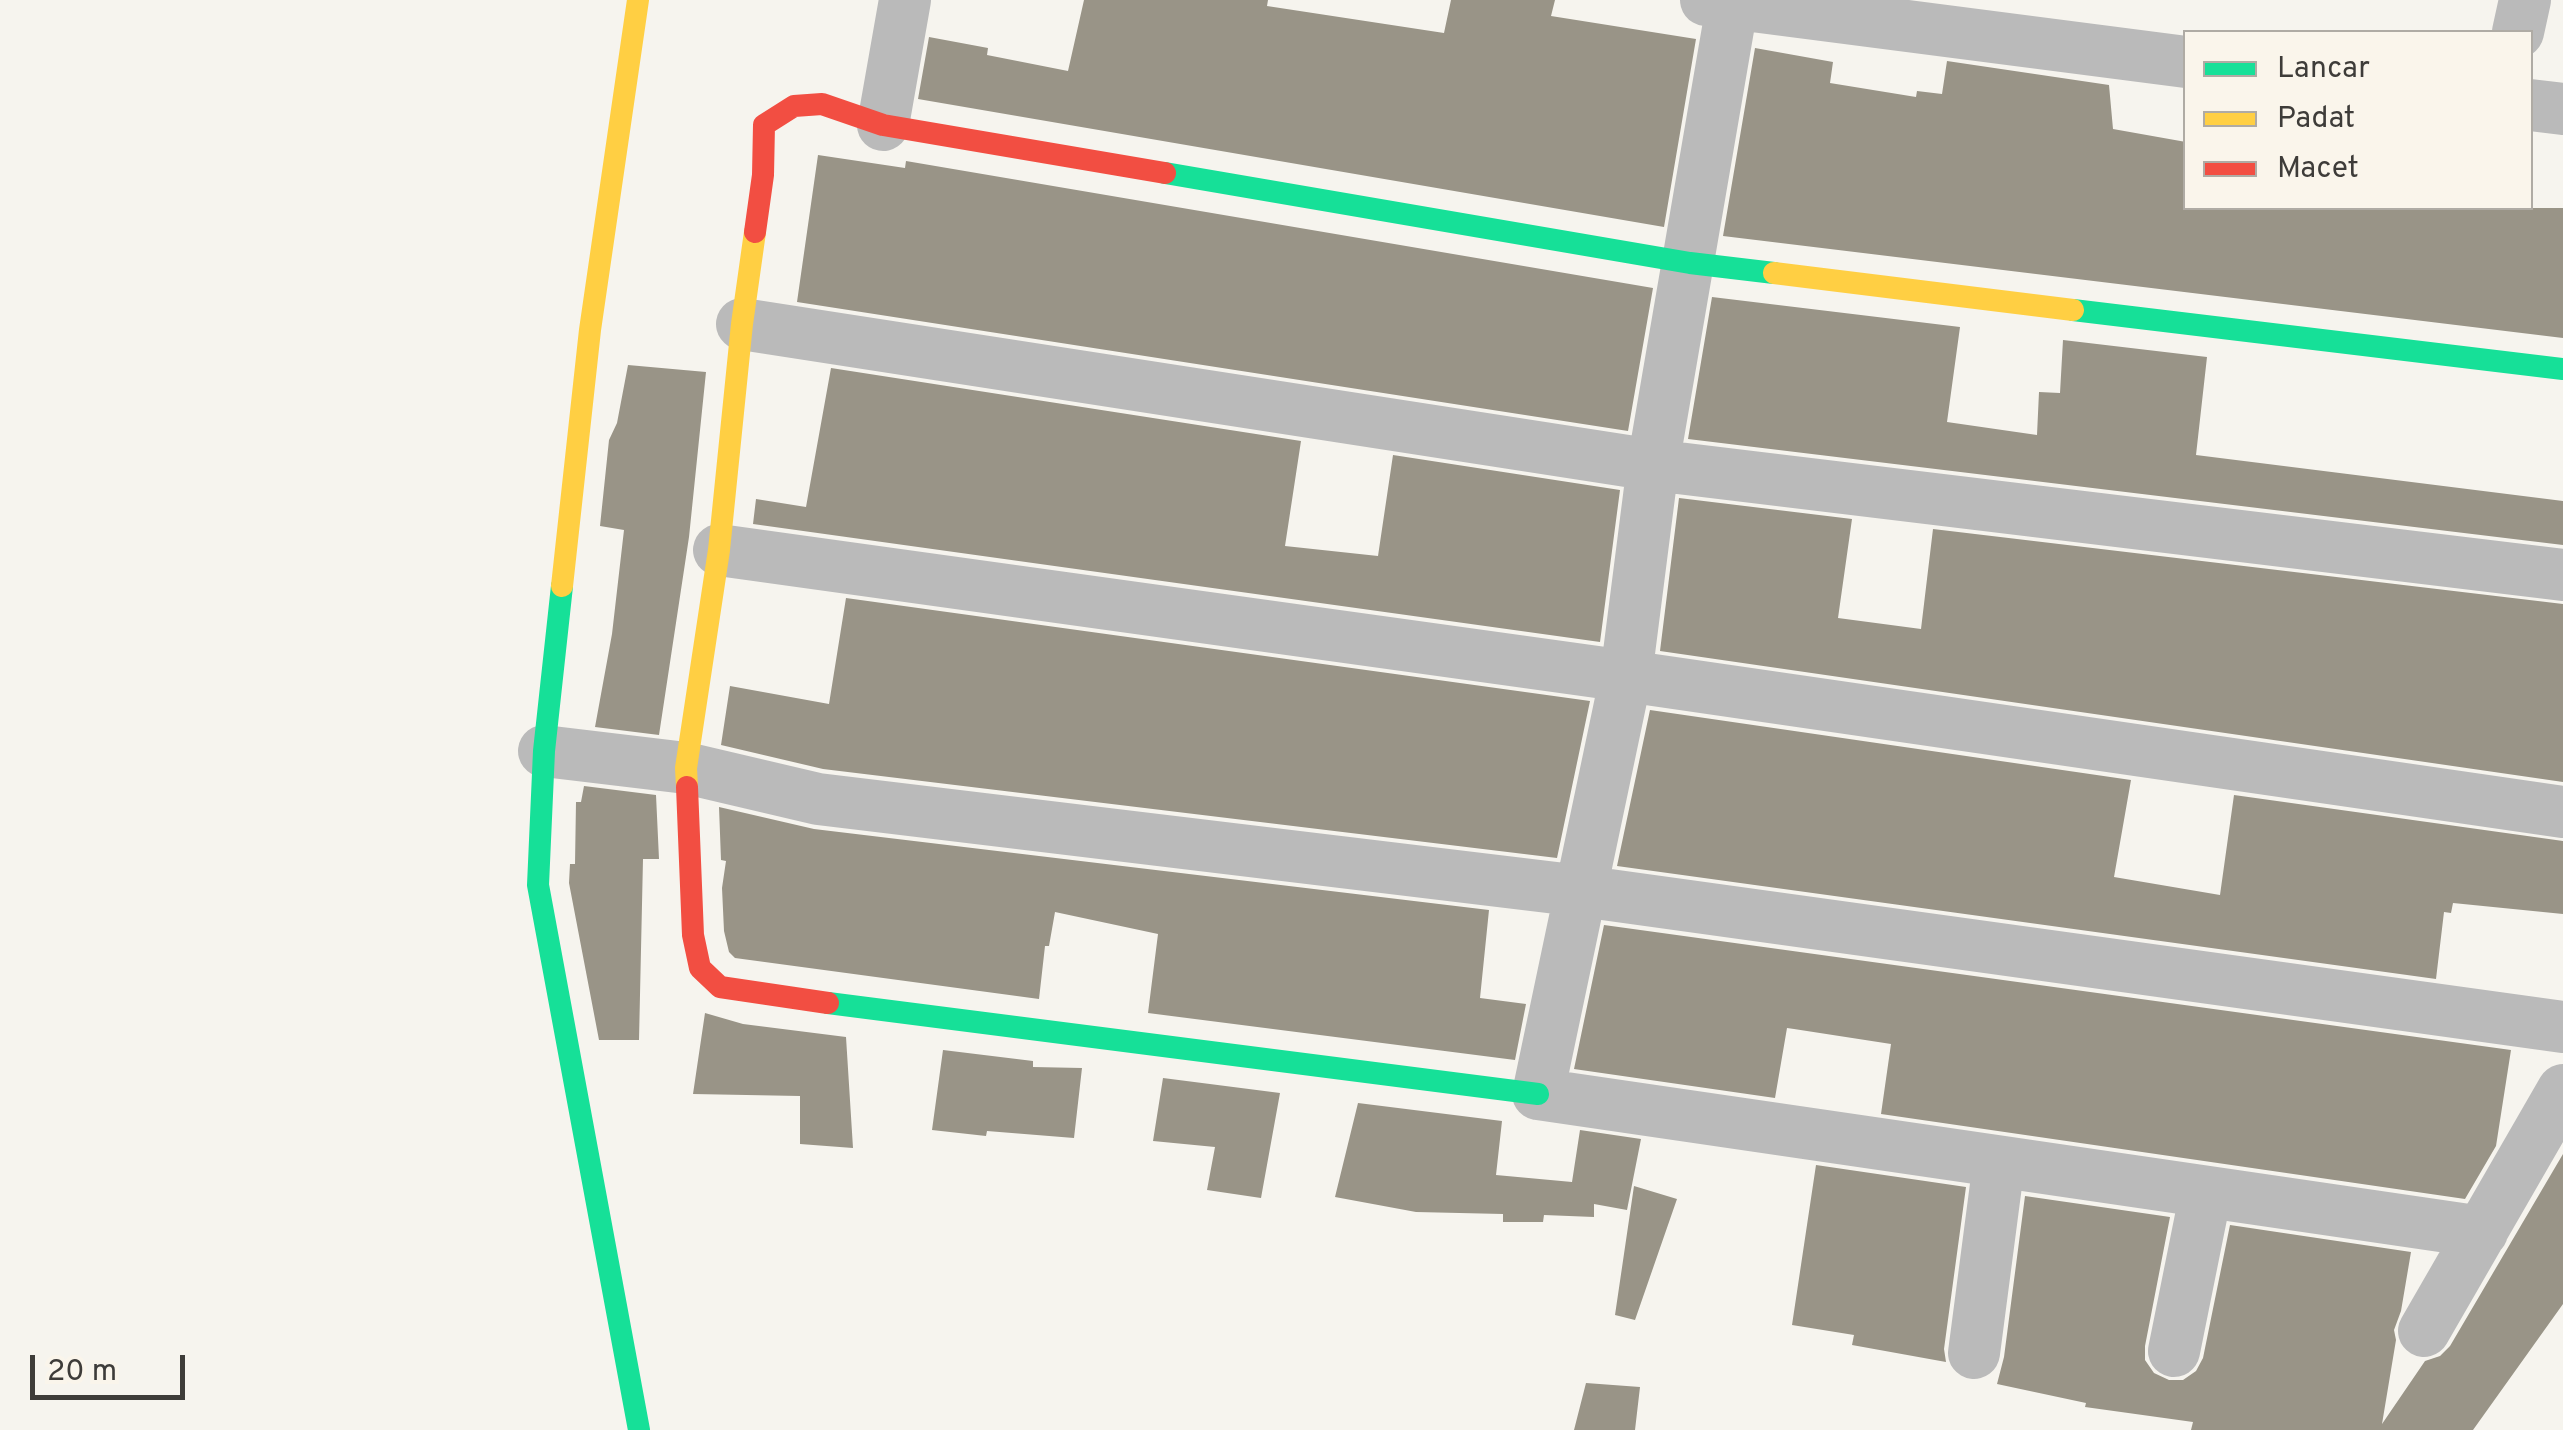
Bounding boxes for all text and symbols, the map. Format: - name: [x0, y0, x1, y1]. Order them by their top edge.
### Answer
- legend: [2183, 30, 2533, 210]
- text: Lancar: [2277, 51, 2370, 88]
- text: Padat: [2277, 101, 2355, 138]
- text: Macet: [2277, 151, 2359, 188]
- scale bar: [35, 1335, 190, 1397]
- text: 20 m: [47, 1354, 117, 1391]

